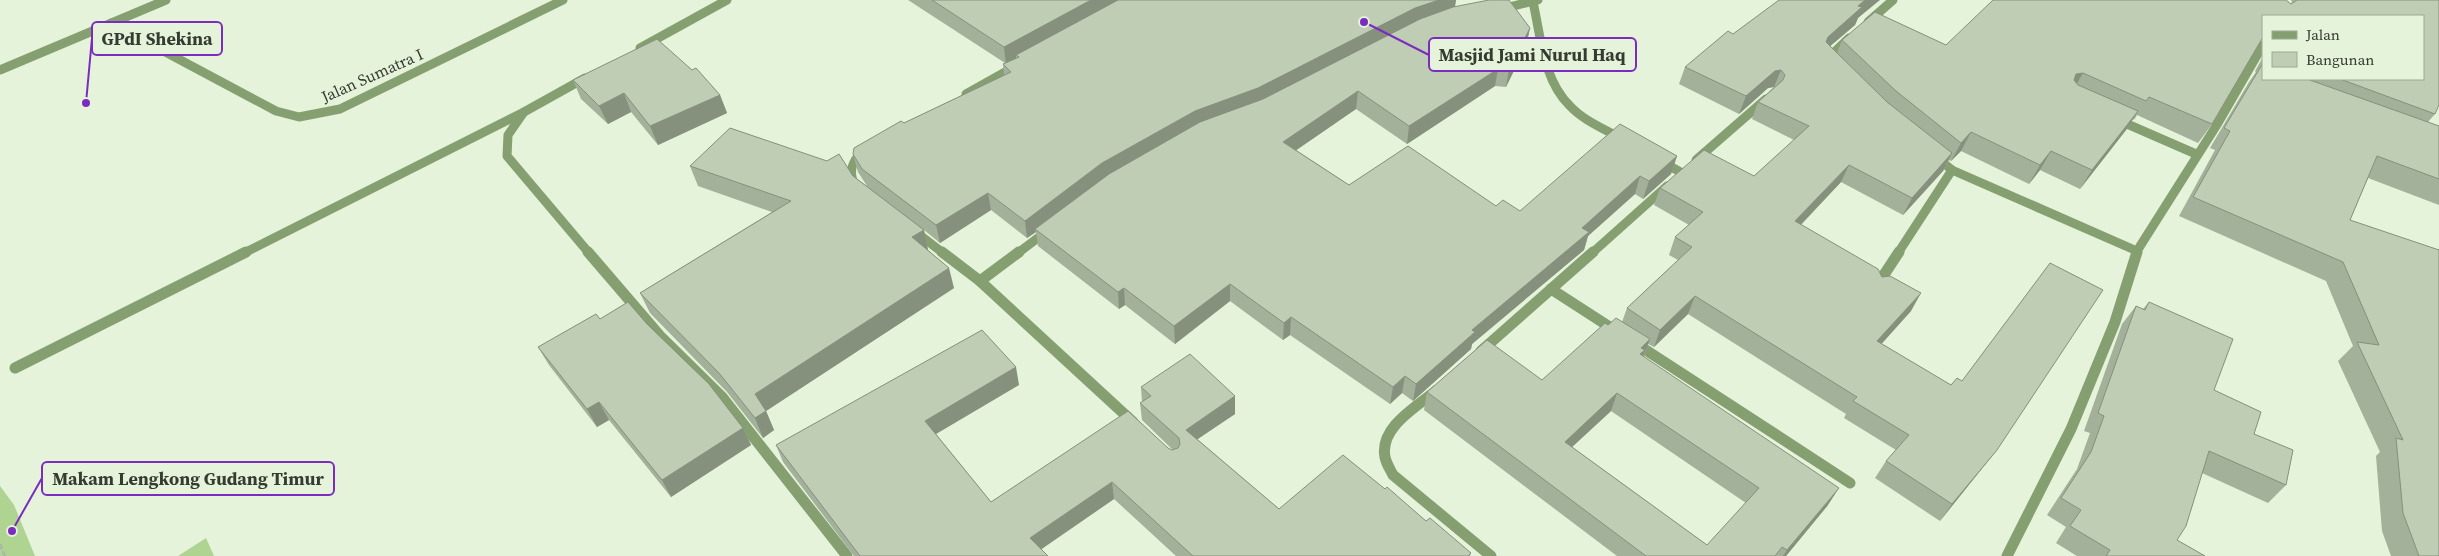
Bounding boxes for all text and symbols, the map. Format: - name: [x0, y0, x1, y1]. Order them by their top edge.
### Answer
- legend: [2262, 15, 2424, 80]
- callout: GPdI Shekina: [92, 22, 222, 55]
- text: Jalan: [2305, 24, 2340, 45]
- text: GPdI Shekina: [102, 26, 213, 51]
- callout: Masjid Jami Nurul Haq: [1429, 38, 1636, 71]
- text: Masjid Jami Nurul Haq: [1439, 42, 1626, 67]
- street label: Jalan Sumatra I: [317, 43, 426, 108]
- text: Bangunan: [2306, 49, 2374, 70]
- callout: Makam Lengkong Gudang Timur: [42, 462, 334, 495]
- text: Makam Lengkong Gudang Timur: [52, 466, 324, 491]

